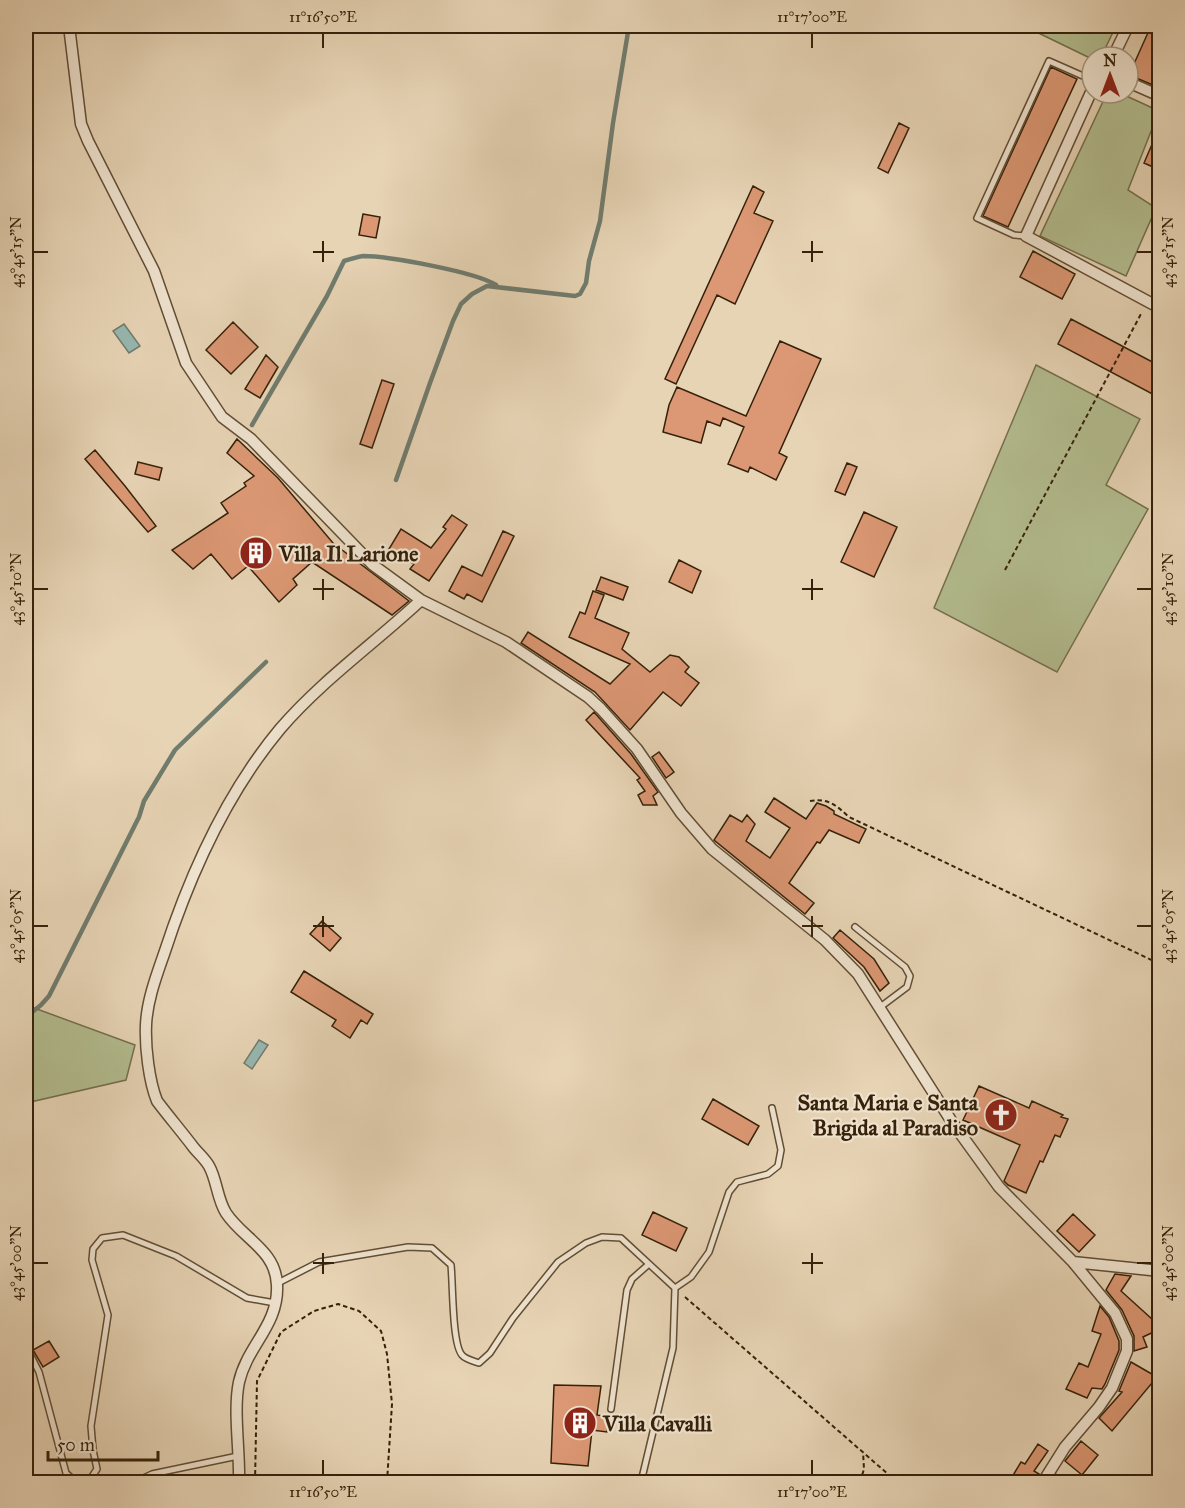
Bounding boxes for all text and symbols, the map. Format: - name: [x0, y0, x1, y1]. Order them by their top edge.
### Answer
- text: 11°16'50"E: [289, 8, 357, 26]
- text: 11°17'00"E: [777, 8, 847, 26]
- north arrow: [1080, 45, 1140, 105]
- text: N: [1103, 51, 1117, 70]
- text: 43°45'15"N: [7, 216, 25, 288]
- text: 43°45'15"N: [1159, 216, 1177, 288]
- building icon: Villa Il Larione: [238, 535, 274, 571]
- place label: Villa Il Larione: [278, 540, 418, 567]
- text: 43°45'10"N: [7, 552, 25, 626]
- text: 43°45'10"N: [1159, 552, 1177, 626]
- text: 43°45'05"N: [7, 889, 25, 963]
- text: 43°45'05"N: [1159, 889, 1177, 963]
- place label: Santa Maria e Santa Brigida al Paradiso: [797, 1089, 979, 1141]
- church icon: Santa Maria e Santa Brigida al Paradiso: [983, 1097, 1019, 1133]
- text: 43°45'00"N: [7, 1225, 25, 1301]
- text: 43°45'00"N: [1159, 1225, 1177, 1301]
- building icon: Villa Cavalli: [562, 1405, 598, 1441]
- place label: Villa Cavalli: [602, 1410, 713, 1437]
- scale bar: [48, 1424, 158, 1462]
- text: 50 m: [57, 1434, 95, 1456]
- text: 11°16'50"E: [289, 1483, 357, 1501]
- text: 11°17'00"E: [777, 1483, 847, 1501]

